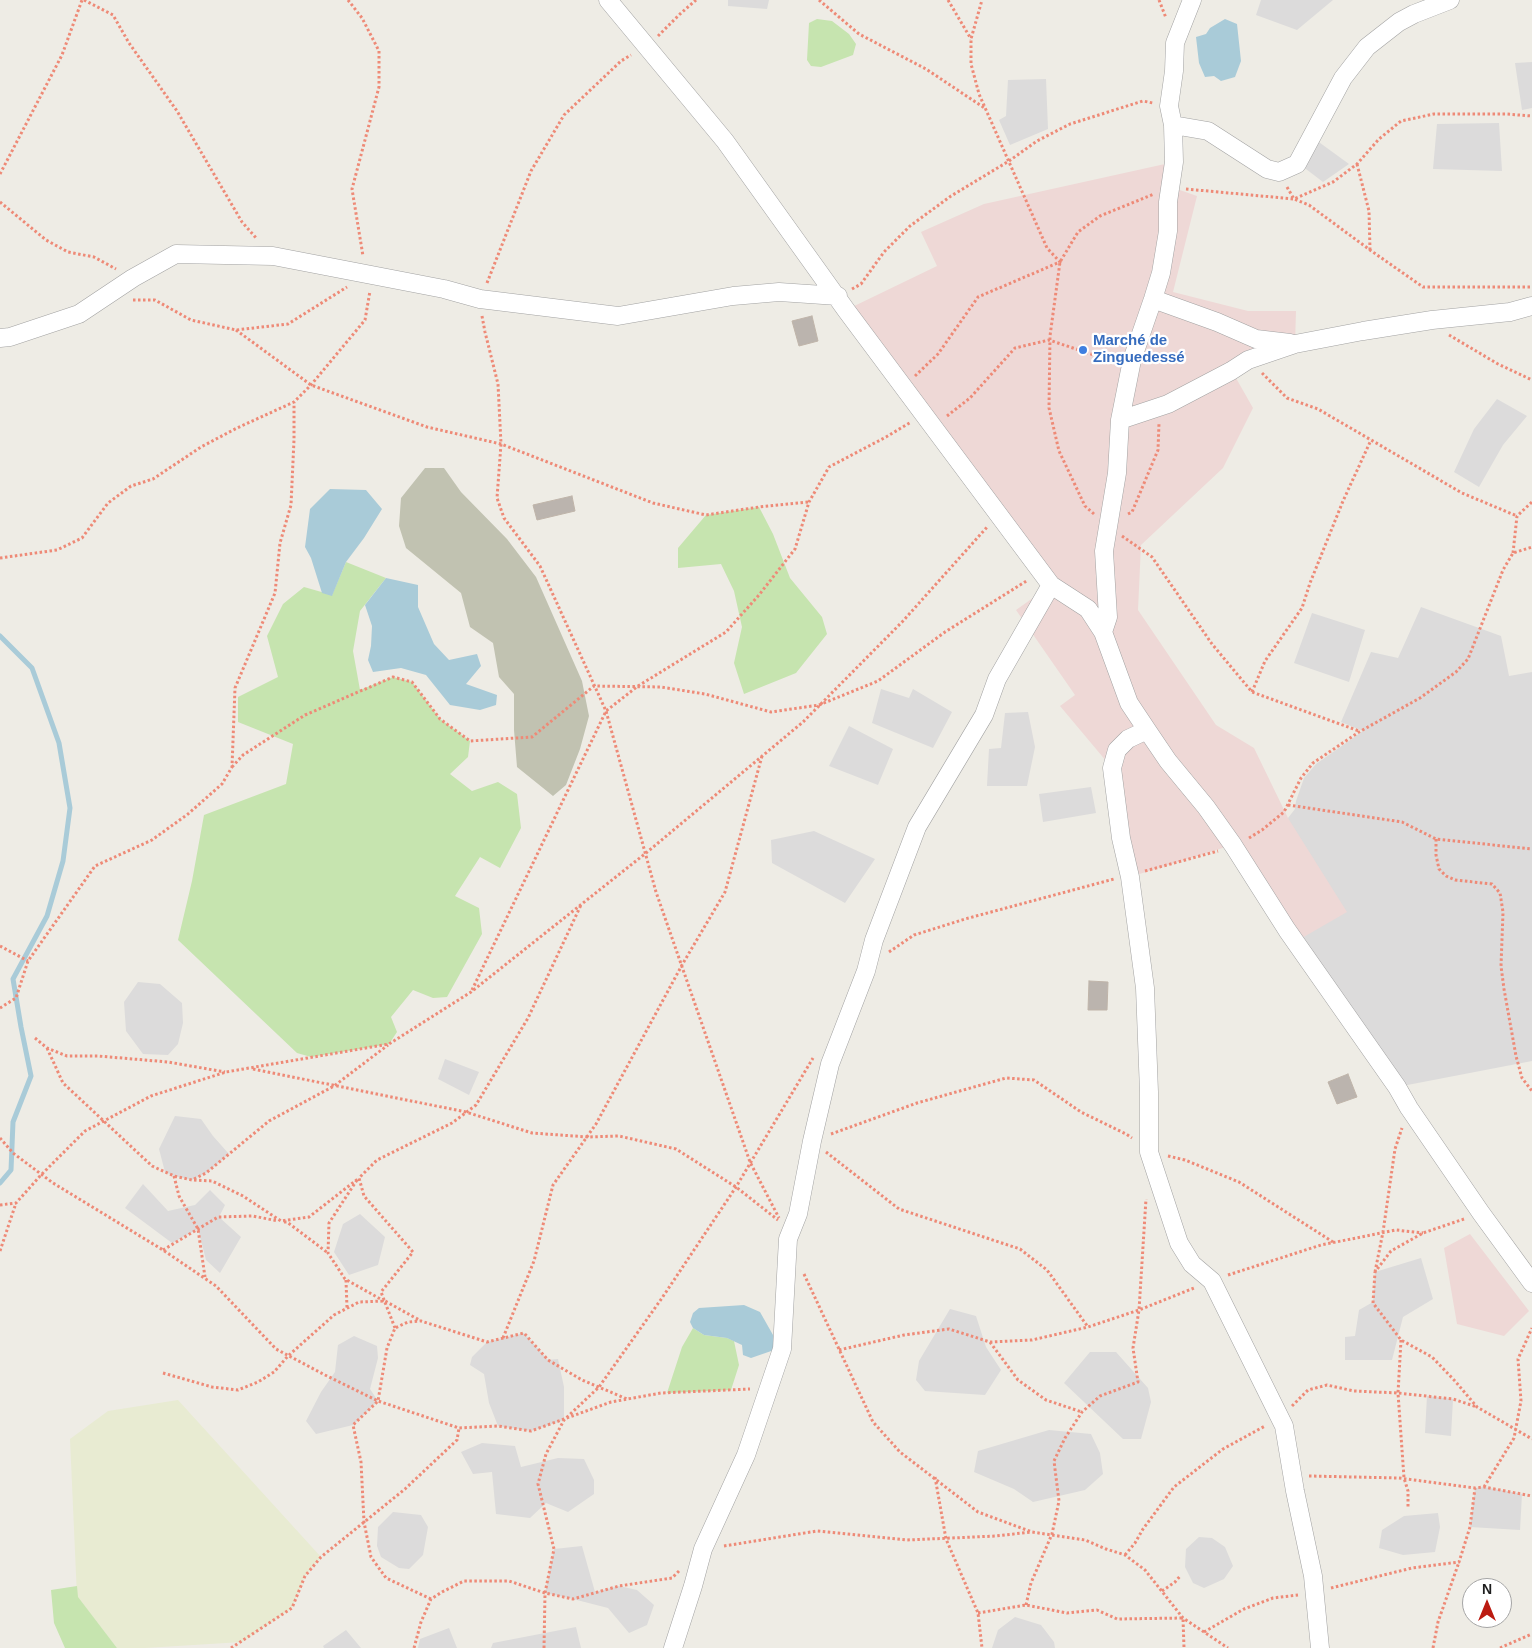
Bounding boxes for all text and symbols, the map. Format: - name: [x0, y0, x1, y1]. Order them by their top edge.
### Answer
- place label: Marché de Zinguedessé: [1093, 332, 1185, 367]
- marker: Marché de Zinguedessé: [1077, 344, 1089, 356]
- north arrow: [1462, 1578, 1512, 1628]
- text: N: [1482, 1581, 1492, 1597]

